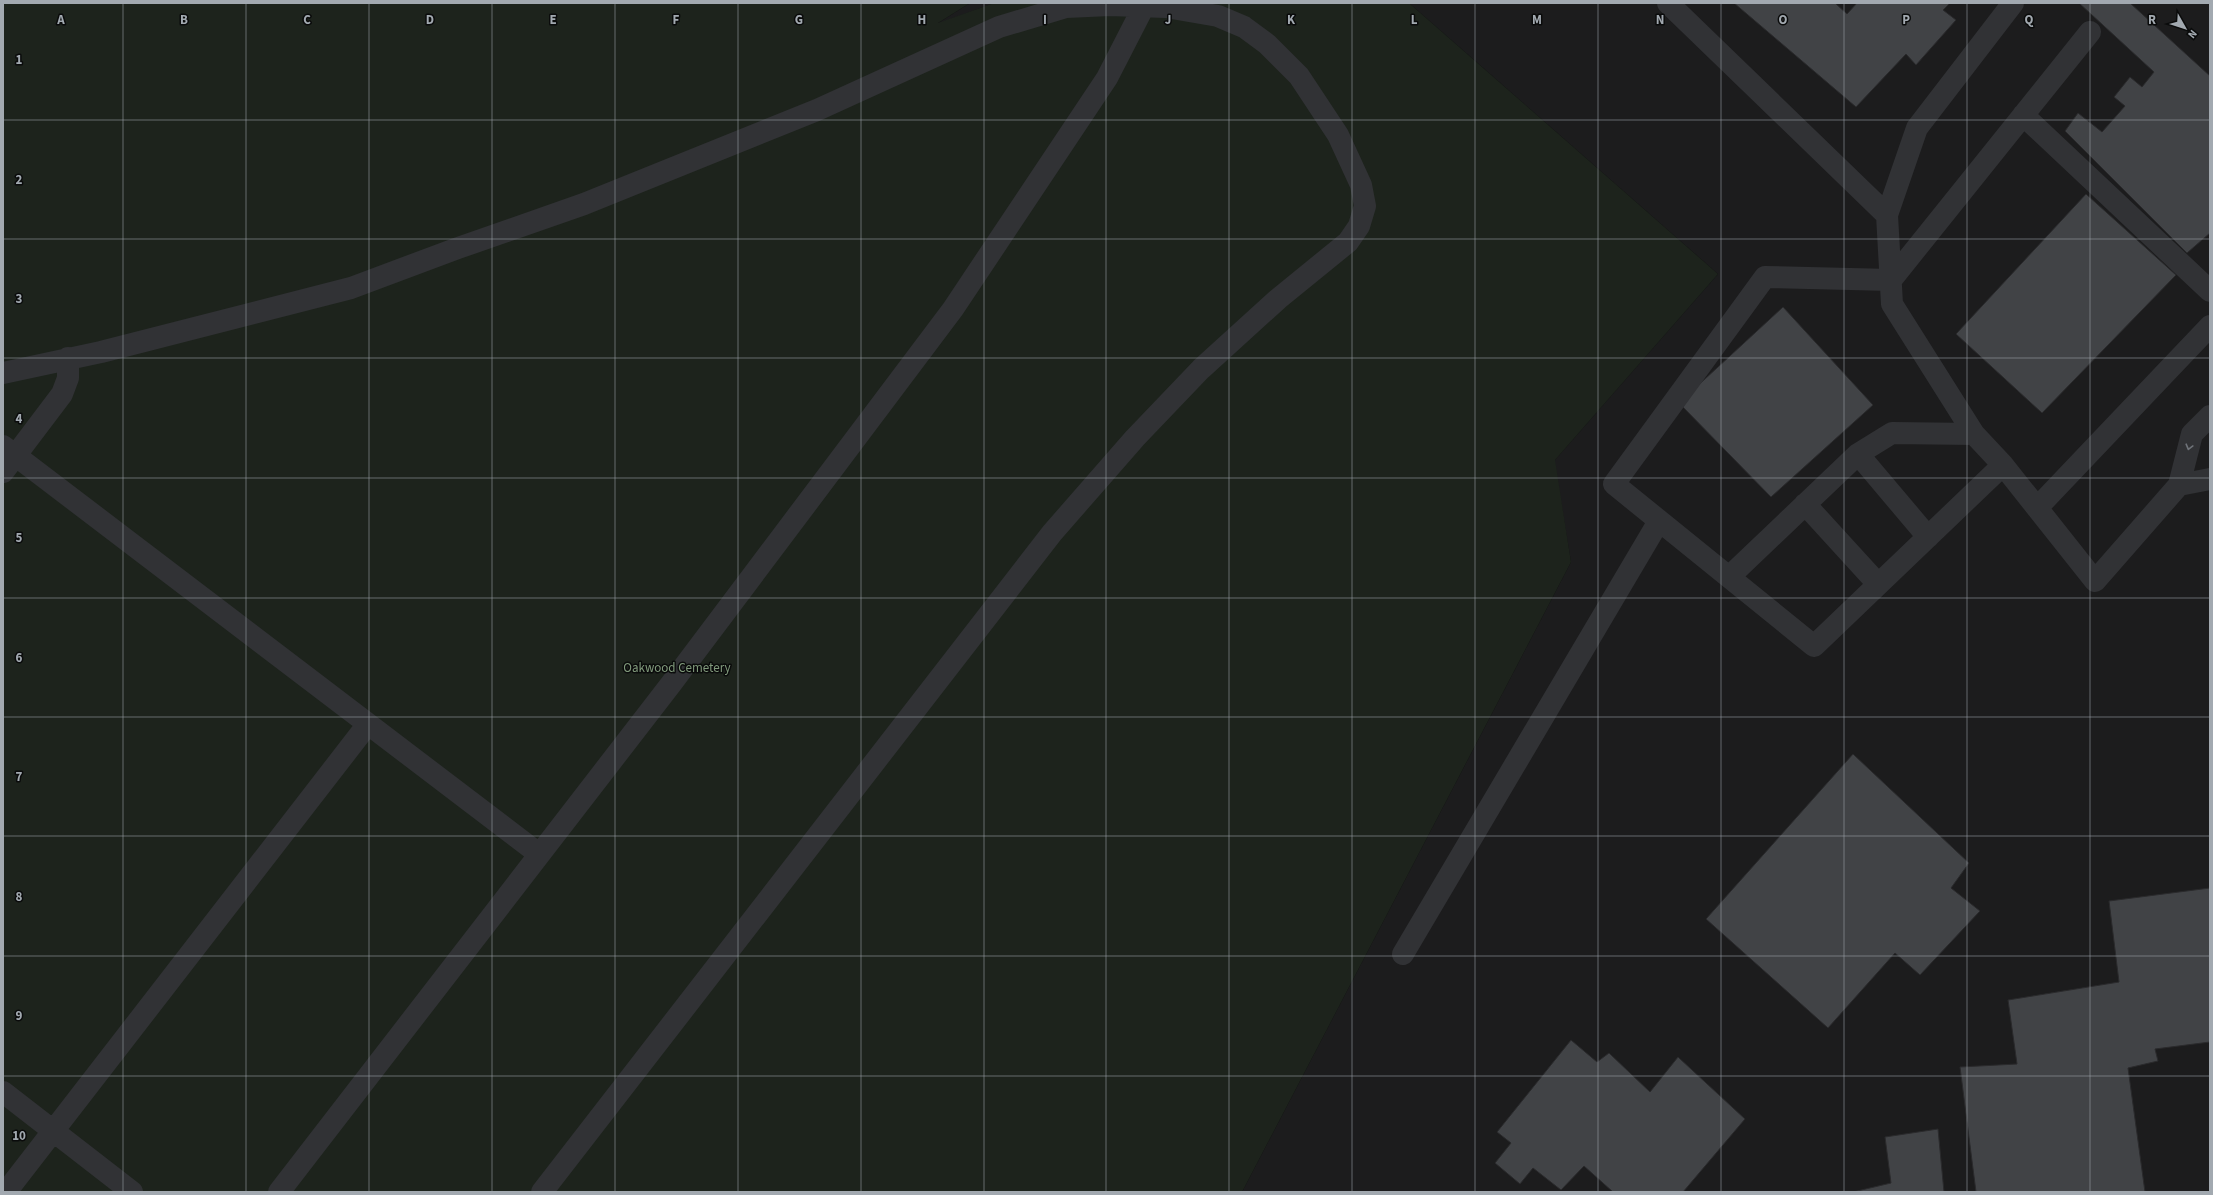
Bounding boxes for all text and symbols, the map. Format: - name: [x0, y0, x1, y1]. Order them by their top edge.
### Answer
- north arrow: [2165, 8, 2205, 48]
- text: A: [56, 11, 65, 29]
- text: B: [180, 11, 188, 29]
- text: C: [303, 11, 311, 29]
- text: D: [426, 11, 434, 29]
- text: E: [549, 11, 557, 29]
- text: F: [673, 11, 680, 29]
- text: G: [795, 11, 803, 29]
- text: H: [918, 11, 926, 29]
- text: I: [1043, 11, 1047, 29]
- text: J: [1165, 11, 1171, 29]
- text: K: [1287, 11, 1296, 29]
- text: L: [1411, 11, 1418, 29]
- text: M: [1532, 11, 1542, 29]
- text: N: [1656, 11, 1664, 29]
- text: O: [1779, 11, 1788, 29]
- text: P: [1902, 11, 1910, 29]
- text: Q: [2025, 11, 2034, 29]
- text: R: [2148, 11, 2156, 29]
- text: N: [2184, 26, 2201, 42]
- text: 1: [16, 51, 23, 69]
- text: 2: [16, 171, 23, 189]
- text: 3: [16, 290, 23, 308]
- text: 4: [16, 410, 23, 428]
- one-way arrow: [2185, 443, 2194, 450]
- text: 5: [16, 529, 23, 547]
- text: 6: [16, 649, 23, 667]
- park label: Oakwood Cemetery: [623, 659, 731, 677]
- text: 7: [16, 768, 23, 786]
- text: 8: [16, 888, 23, 906]
- text: 9: [16, 1007, 23, 1025]
- text: 10: [12, 1127, 26, 1145]

